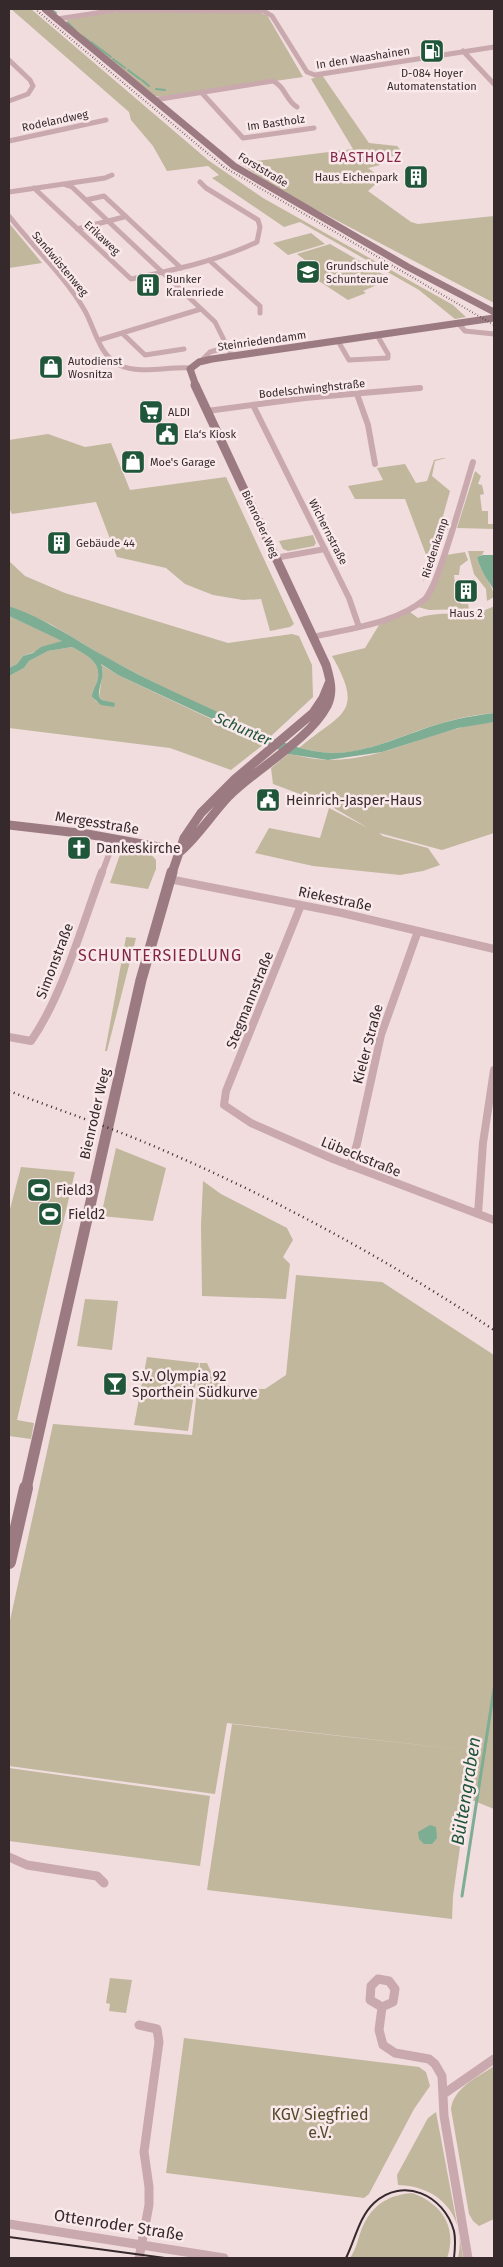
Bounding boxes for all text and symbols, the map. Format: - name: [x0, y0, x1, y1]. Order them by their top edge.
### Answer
- fuel station icon: D-084 Hoyer Automatenstation: [419, 38, 445, 64]
- street label: In den Waashainen: [315, 44, 411, 72]
- place label: D-084 Hoyer Automatenstation: [387, 67, 477, 93]
- street label: Rodelandweg: [21, 108, 90, 134]
- street label: Im Bastholz: [246, 112, 306, 133]
- district label: BASTHOLZ: [330, 149, 402, 166]
- street label: Forststraße: [236, 150, 290, 190]
- building icon: Haus Eichenpark: [403, 164, 429, 190]
- place label: Haus Eichenpark: [315, 171, 398, 184]
- street label: Erikaweg: [81, 218, 123, 258]
- street label: Sandwüstenweg: [29, 229, 91, 299]
- school or university icon: Grundschule Schunteraue: [295, 259, 321, 285]
- place label: Grundschule Schunteraue: [326, 260, 389, 286]
- building icon: Bunker Kralenriede: [135, 272, 161, 298]
- place label: Bunker Kralenriede: [166, 273, 224, 299]
- street label: Steinriedendamm: [217, 328, 307, 354]
- shop icon: Autodienst Wosnitza: [38, 354, 64, 380]
- place label: Autodienst Wosnitza: [68, 355, 122, 381]
- street label: Bodelschwinghstraße: [258, 377, 366, 401]
- supermarket icon: ALDI: [138, 399, 164, 425]
- place label: ALDI: [168, 406, 190, 419]
- public building icon: Ela‘s Kiosk: [154, 421, 180, 447]
- place label: Ela‘s Kiosk: [184, 428, 236, 441]
- shop icon: Moe's Garage: [120, 449, 146, 475]
- place label: Moe's Garage: [150, 456, 215, 469]
- street label: Bienroder Weg: [239, 488, 281, 560]
- street label: Wichernstraße: [306, 497, 350, 567]
- street label: Riedenkamp: [419, 516, 451, 580]
- building icon: Gebäude 44: [46, 530, 72, 556]
- place label: Gebäude 44: [76, 537, 135, 550]
- building icon: Haus 2: [453, 578, 479, 604]
- place label: Haus 2: [449, 607, 483, 620]
- water label: Schunter: [211, 708, 275, 750]
- public building icon: Heinrich-Jasper-Haus: [255, 787, 281, 813]
- place label: Heinrich-Jasper-Haus: [286, 792, 422, 809]
- street label: Mergesstraße: [54, 808, 140, 838]
- church icon: Dankeskirche: [66, 835, 92, 861]
- place label: Dankeskirche: [96, 840, 181, 857]
- street label: Riekestraße: [297, 883, 373, 915]
- street label: Simonstraße: [33, 921, 77, 1001]
- district label: SCHUNTERSIEDLUNG: [78, 946, 242, 965]
- street label: Stegmannstraße: [223, 949, 277, 1051]
- street label: Kieler Straße: [349, 1002, 387, 1086]
- street label: Bienroder Weg: [76, 1066, 114, 1161]
- street label: Lübeckstraße: [319, 1133, 403, 1181]
- sports icon: Field3: [26, 1177, 52, 1203]
- place label: Field3: [56, 1182, 93, 1199]
- sports icon: Field2: [37, 1201, 63, 1227]
- place label: Field2: [68, 1206, 105, 1223]
- place label: S.V. Olympia 92 Sporthein Südkurve: [132, 1368, 258, 1401]
- bar icon: S.V. Olympia 92 Sporthein Südkurve: [102, 1371, 128, 1397]
- water label: Bültengraben: [447, 1735, 485, 1847]
- park label: KGV Siegfried e.V.: [271, 2105, 369, 2142]
- street label: Ottenroder Straße: [53, 2205, 185, 2245]

